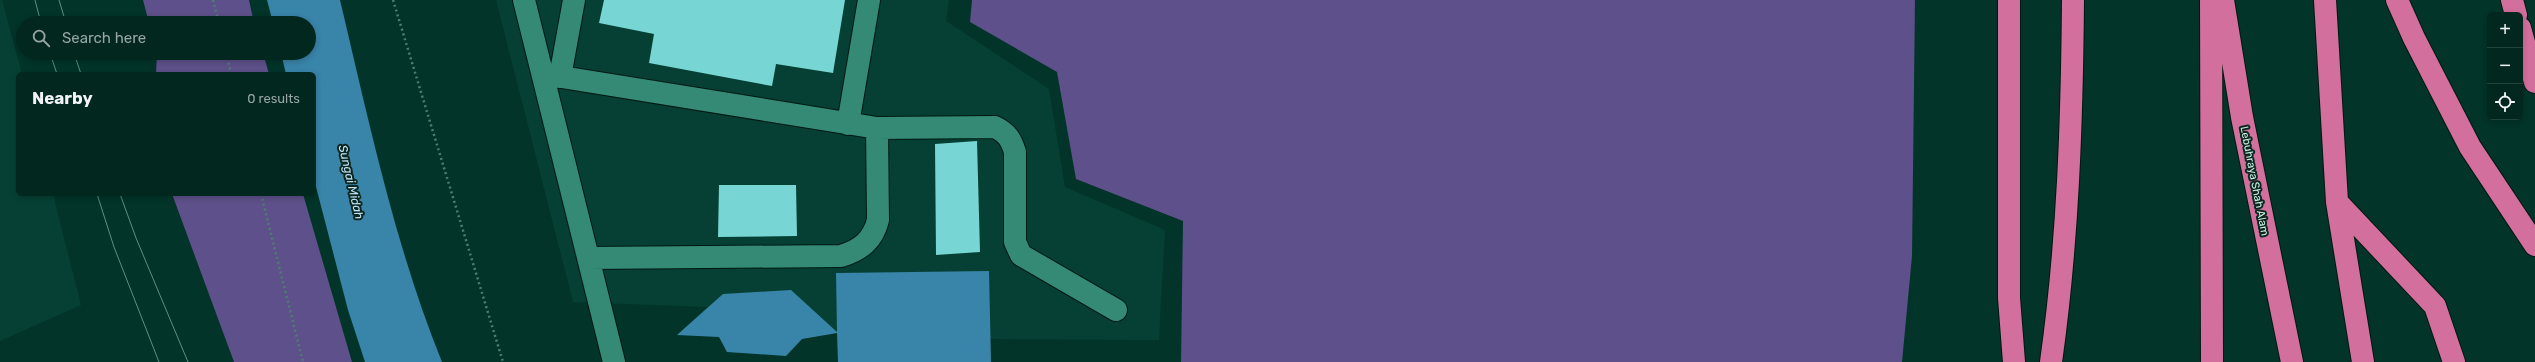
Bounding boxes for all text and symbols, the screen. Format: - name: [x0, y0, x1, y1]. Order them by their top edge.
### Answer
- map controls: [2487, 12, 2523, 120]
- button: +: [2487, 12, 2523, 48]
- search box: [16, 16, 316, 60]
- icon: search: [30, 27, 52, 49]
- text: Search here: [62, 29, 146, 47]
- button: −: [2487, 48, 2523, 84]
- button: locate: [2487, 84, 2523, 120]
- text: Nearby: [32, 88, 93, 108]
- text: 0 results: [247, 91, 300, 106]
- street label: Lebuhraya Shah Alam: [2238, 125, 2272, 237]
- water label: Sungai Midah: [336, 143, 366, 221]

